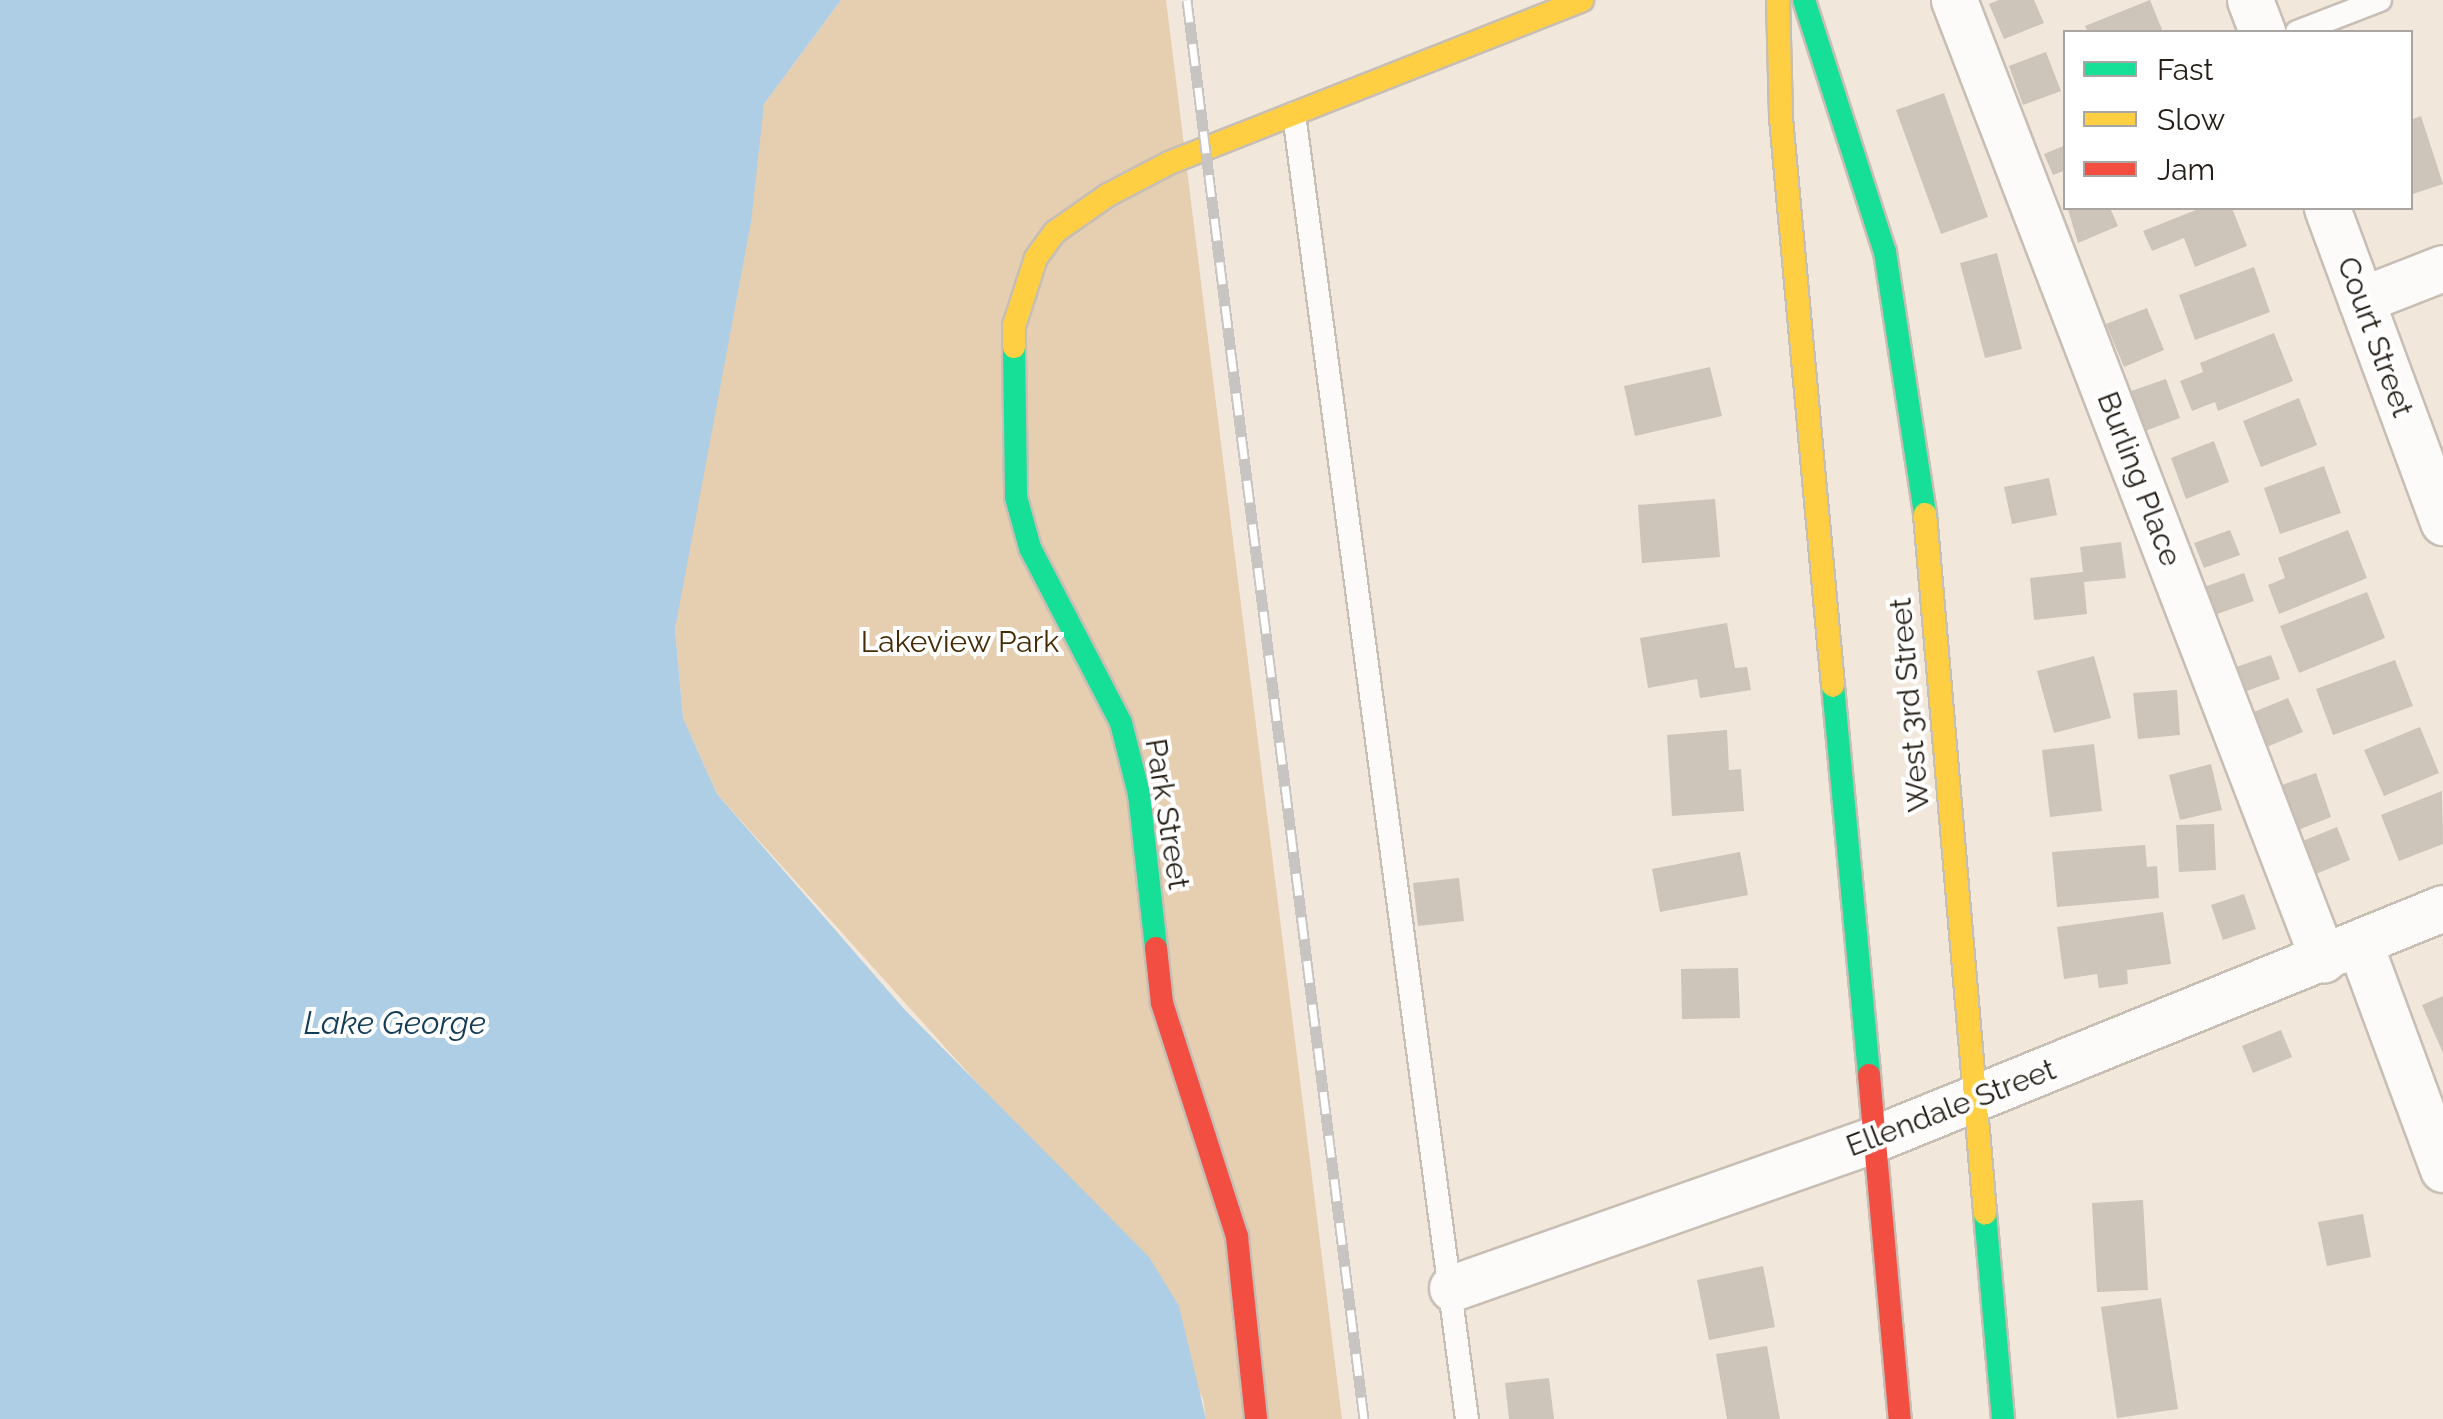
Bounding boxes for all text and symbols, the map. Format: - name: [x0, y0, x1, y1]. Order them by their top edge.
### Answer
- legend: [2063, 30, 2413, 210]
- text: Fast: [2157, 52, 2214, 87]
- text: Slow: [2157, 102, 2225, 137]
- text: Jam: [2157, 152, 2215, 187]
- street label: Court Street: [2329, 252, 2421, 422]
- street label: Burling Place: [2089, 387, 2189, 571]
- street label: West 3rd Street: [1883, 596, 1937, 814]
- park label: Lakeview Park: [860, 624, 1060, 660]
- street label: Park Street: [1137, 736, 1197, 892]
- water label: Lake George: [304, 1004, 486, 1042]
- street label: Ellendale Street: [1841, 1052, 2061, 1164]

